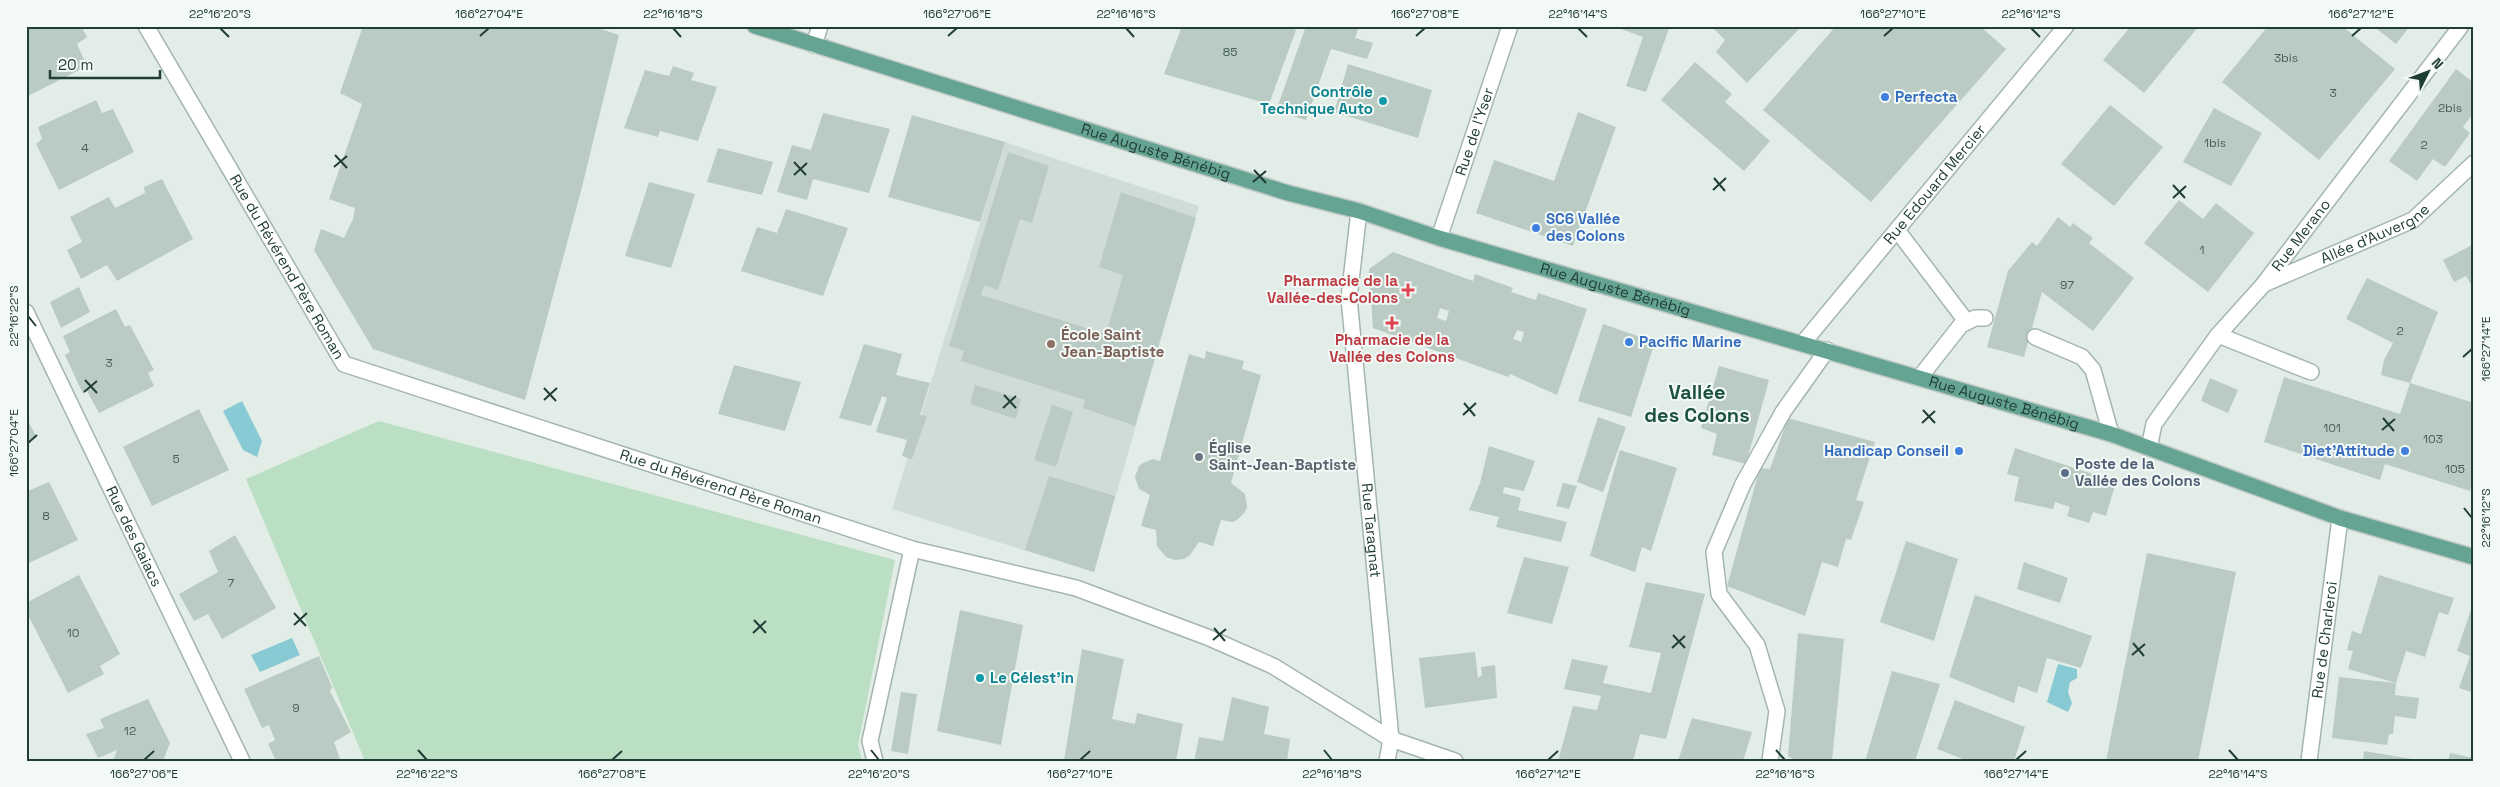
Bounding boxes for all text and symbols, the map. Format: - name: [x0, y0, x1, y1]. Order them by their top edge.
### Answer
- text: 22°16'20"S: [189, 6, 251, 22]
- text: 166°27'04"E: [455, 6, 523, 22]
- text: 22°16'18"S: [643, 6, 703, 22]
- text: 166°27'06"E: [923, 6, 991, 22]
- text: 22°16'16"S: [1096, 6, 1156, 22]
- text: 166°27'08"E: [1391, 6, 1459, 22]
- text: 22°16'14"S: [1549, 6, 1607, 22]
- text: 166°27'10"E: [1860, 6, 1926, 22]
- text: 22°16'12"S: [2001, 6, 2061, 22]
- text: 166°27'12"E: [2328, 6, 2394, 22]
- house number: 85: [1223, 44, 1237, 60]
- scale bar: [50, 48, 160, 80]
- north arrow: [2402, 48, 2452, 98]
- house number: 3bis: [2274, 50, 2298, 66]
- text: N: [2428, 54, 2447, 73]
- text: 20 m: [58, 55, 93, 74]
- place label: Contrôle Technique Auto: [1260, 82, 1373, 118]
- street label: Rue de l'Yser: [1451, 85, 1498, 178]
- house number: 3: [2329, 85, 2337, 101]
- place label: Perfecta: [1895, 87, 1958, 106]
- marker: Perfecta: [1879, 91, 1891, 103]
- marker: Contrôle Technique Auto: [1377, 95, 1389, 107]
- house number: 2bis: [2438, 100, 2462, 116]
- street label: Rue Auguste Bénébig: [1079, 119, 1233, 183]
- street label: Rue Edouard Mercier: [1879, 120, 1990, 248]
- house number: 1bis: [2204, 135, 2226, 151]
- house number: 2: [2420, 137, 2428, 153]
- house number: 4: [81, 140, 89, 156]
- street label: Rue du Révérend Père Roman: [226, 171, 349, 362]
- street label: Rue Merano: [2267, 195, 2334, 275]
- street label: Allée d'Auvergne: [2317, 199, 2433, 268]
- place label: SC6 Vallée des Colons: [1546, 209, 1625, 245]
- marker: SC6 Vallée des Colons: [1530, 222, 1542, 234]
- house number: 1: [2199, 242, 2205, 258]
- street label: Rue Auguste Bénébig: [1538, 258, 1693, 320]
- place label: Pharmacie de la Vallée-des-Colons: [1267, 271, 1398, 307]
- house number: 97: [2060, 277, 2074, 293]
- marker: Pharmacie de la Vallée-des-Colons: [1402, 284, 1414, 296]
- text: 22°16'22"S: [6, 285, 22, 347]
- text: 166°27'14"E: [2478, 316, 2494, 382]
- marker: Pharmacie de la Vallée des Colons: [1386, 317, 1398, 329]
- house number: 2: [2396, 323, 2404, 339]
- place label: École Saint Jean-Baptiste: [1061, 325, 1165, 361]
- place label: Pharmacie de la Vallée des Colons: [1329, 330, 1455, 366]
- place label: Pacific Marine: [1639, 332, 1742, 351]
- marker: Pacific Marine: [1623, 336, 1635, 348]
- marker: École Saint Jean-Baptiste: [1045, 338, 1057, 350]
- house number: 3: [105, 355, 113, 371]
- street label: Rue Auguste Bénébig: [1927, 371, 2082, 433]
- district label: Vallée des Colons: [1644, 379, 1750, 428]
- text: 166°27'04"E: [6, 409, 22, 477]
- house number: 101: [2323, 420, 2341, 436]
- house number: 103: [2423, 431, 2443, 447]
- place label: Église Saint-Jean-Baptiste: [1209, 438, 1356, 474]
- place label: Handicap Conseil: [1824, 441, 1949, 460]
- place label: Diet'Attitude: [2303, 441, 2395, 460]
- street label: Rue du Révérend Père Roman: [618, 445, 824, 528]
- marker: Handicap Conseil: [1953, 445, 1965, 457]
- marker: Diet'Attitude: [2399, 445, 2411, 457]
- house number: 5: [172, 451, 180, 467]
- marker: Église Saint-Jean-Baptiste: [1193, 451, 1205, 463]
- place label: Poste de la Vallée des Colons: [2075, 454, 2201, 490]
- house number: 105: [2445, 461, 2465, 477]
- marker: Poste de la Vallée des Colons: [2059, 467, 2071, 479]
- street label: Rue Taragnat: [1358, 482, 1386, 579]
- street label: Rue des Gaiacs: [102, 483, 167, 590]
- text: 22°16'12"S: [2478, 488, 2494, 548]
- house number: 8: [42, 508, 50, 524]
- house number: 7: [228, 575, 235, 591]
- street label: Rue de Charleroi: [2307, 580, 2341, 700]
- house number: 10: [67, 625, 79, 641]
- place label: Le Célest'in: [990, 668, 1074, 687]
- marker: Le Célest'in: [974, 672, 986, 684]
- house number: 9: [292, 700, 300, 716]
- house number: 12: [124, 723, 136, 739]
- text: 166°27'06"E: [110, 766, 178, 782]
- text: 22°16'22"S: [396, 766, 458, 782]
- text: 166°27'08"E: [578, 766, 646, 782]
- text: 22°16'20"S: [848, 766, 910, 782]
- text: 166°27'10"E: [1047, 766, 1113, 782]
- text: 22°16'18"S: [1302, 766, 1362, 782]
- text: 166°27'12"E: [1515, 766, 1581, 782]
- text: 22°16'16"S: [1755, 766, 1815, 782]
- text: 166°27'14"E: [1983, 766, 2049, 782]
- text: 22°16'14"S: [2209, 766, 2267, 782]

